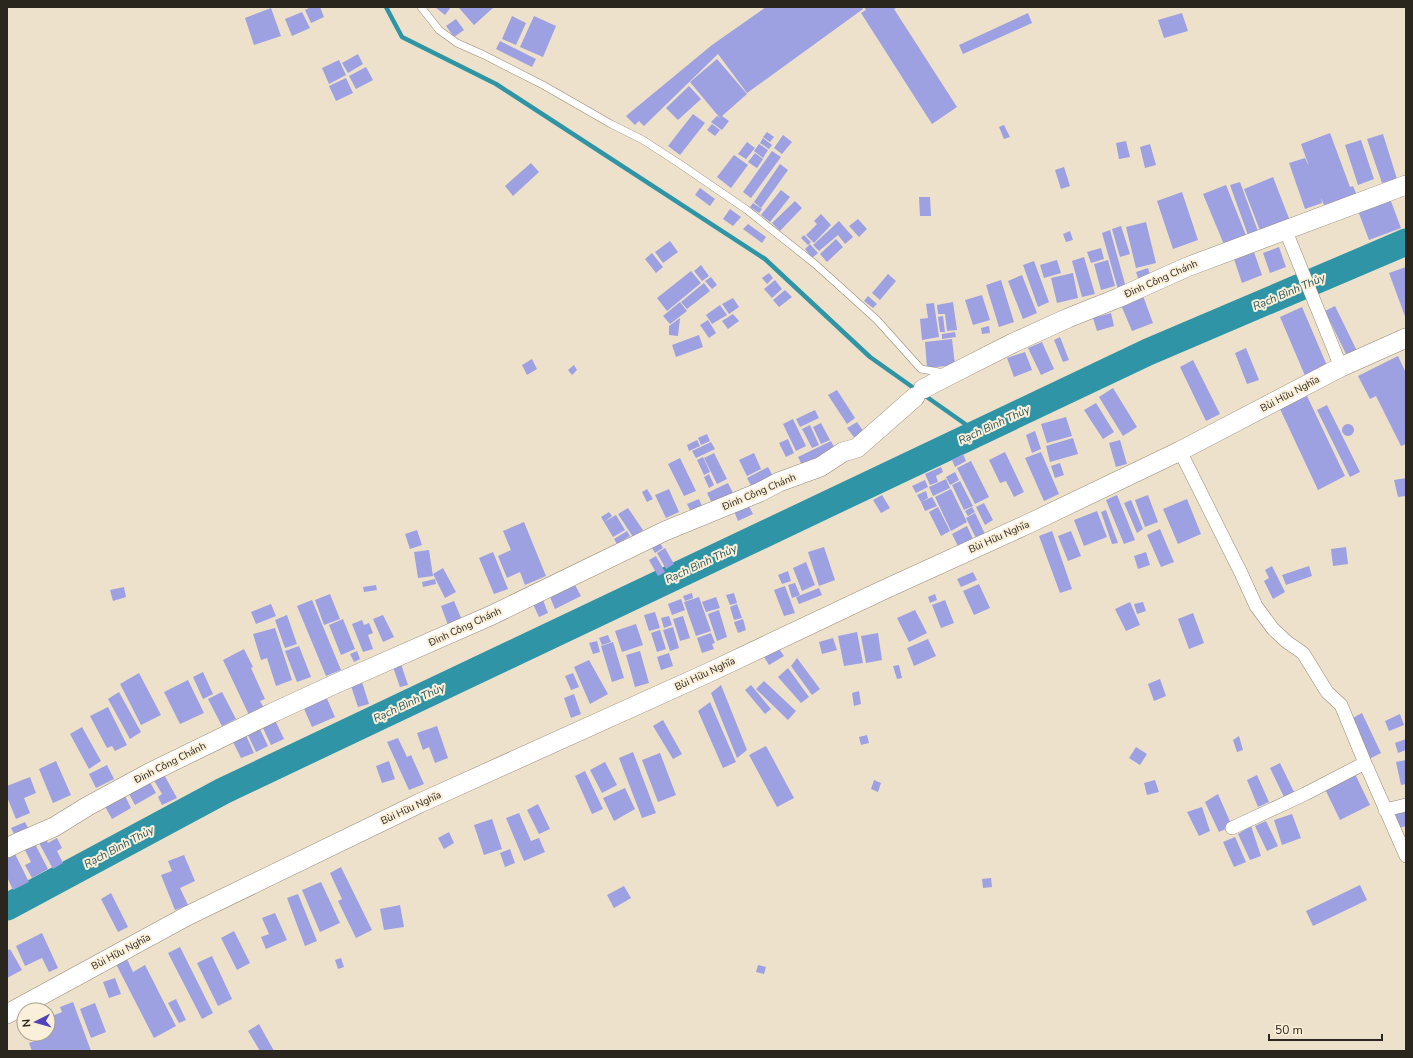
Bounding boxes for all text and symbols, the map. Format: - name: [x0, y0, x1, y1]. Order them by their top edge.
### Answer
- street label: Đinh Công Chánh: [1121, 257, 1200, 302]
- water label: Rạch Bình Thủy: [1250, 270, 1328, 314]
- street label: Bùi Hữu Nghĩa: [1258, 373, 1322, 415]
- water label: Rạch Bình Thủy: [956, 402, 1033, 448]
- street label: Đinh Công Chánh: [719, 470, 798, 514]
- street label: Bùi Hữu Nghĩa: [966, 517, 1032, 557]
- water label: Rạch Bình Thủy: [663, 541, 740, 587]
- street label: Đinh Công Chánh: [425, 604, 504, 650]
- street label: Bùi Hữu Nghĩa: [672, 654, 738, 694]
- water label: Rạch Bình Thủy: [371, 680, 448, 726]
- street label: Đinh Công Chánh: [131, 739, 208, 788]
- street label: Bùi Hữu Nghĩa: [378, 788, 444, 828]
- water label: Rạch Bình Thủy: [81, 822, 157, 872]
- street label: Bùi Hữu Nghĩa: [89, 931, 153, 973]
- north arrow: [16, 1002, 56, 1042]
- scale bar: [1269, 1016, 1382, 1042]
- text: N: [19, 1018, 34, 1028]
- text: 50 m: [1275, 1022, 1303, 1038]

